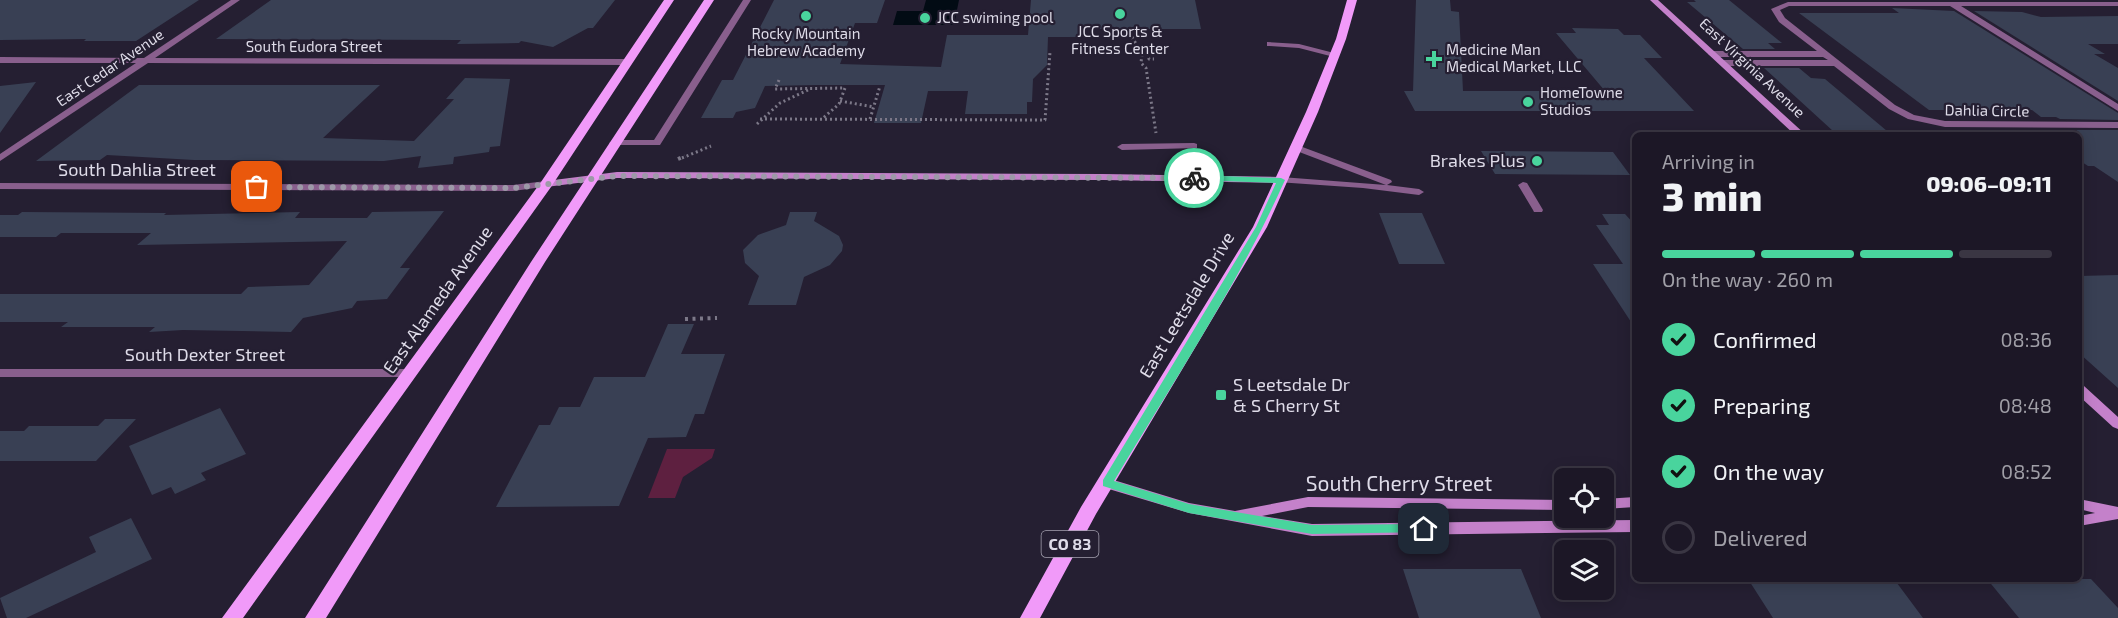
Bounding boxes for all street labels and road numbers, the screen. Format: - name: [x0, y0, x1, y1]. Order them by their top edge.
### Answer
- street label: East Virginia Avenue: [1696, 14, 1809, 121]
- street label: East Cedar Avenue: [52, 25, 167, 110]
- street label: South Eudora Street: [246, 37, 383, 55]
- street label: Dahlia Circle: [1945, 100, 2029, 120]
- street label: South Dahlia Street: [58, 158, 216, 180]
- street label: East Alameda Avenue: [378, 221, 497, 378]
- street label: East Leetsdale Drive: [1134, 227, 1238, 382]
- street label: South Dexter Street: [125, 343, 285, 365]
- street label: South Cherry Street: [1306, 470, 1492, 495]
- road number: CO 83: [1042, 531, 1098, 557]

